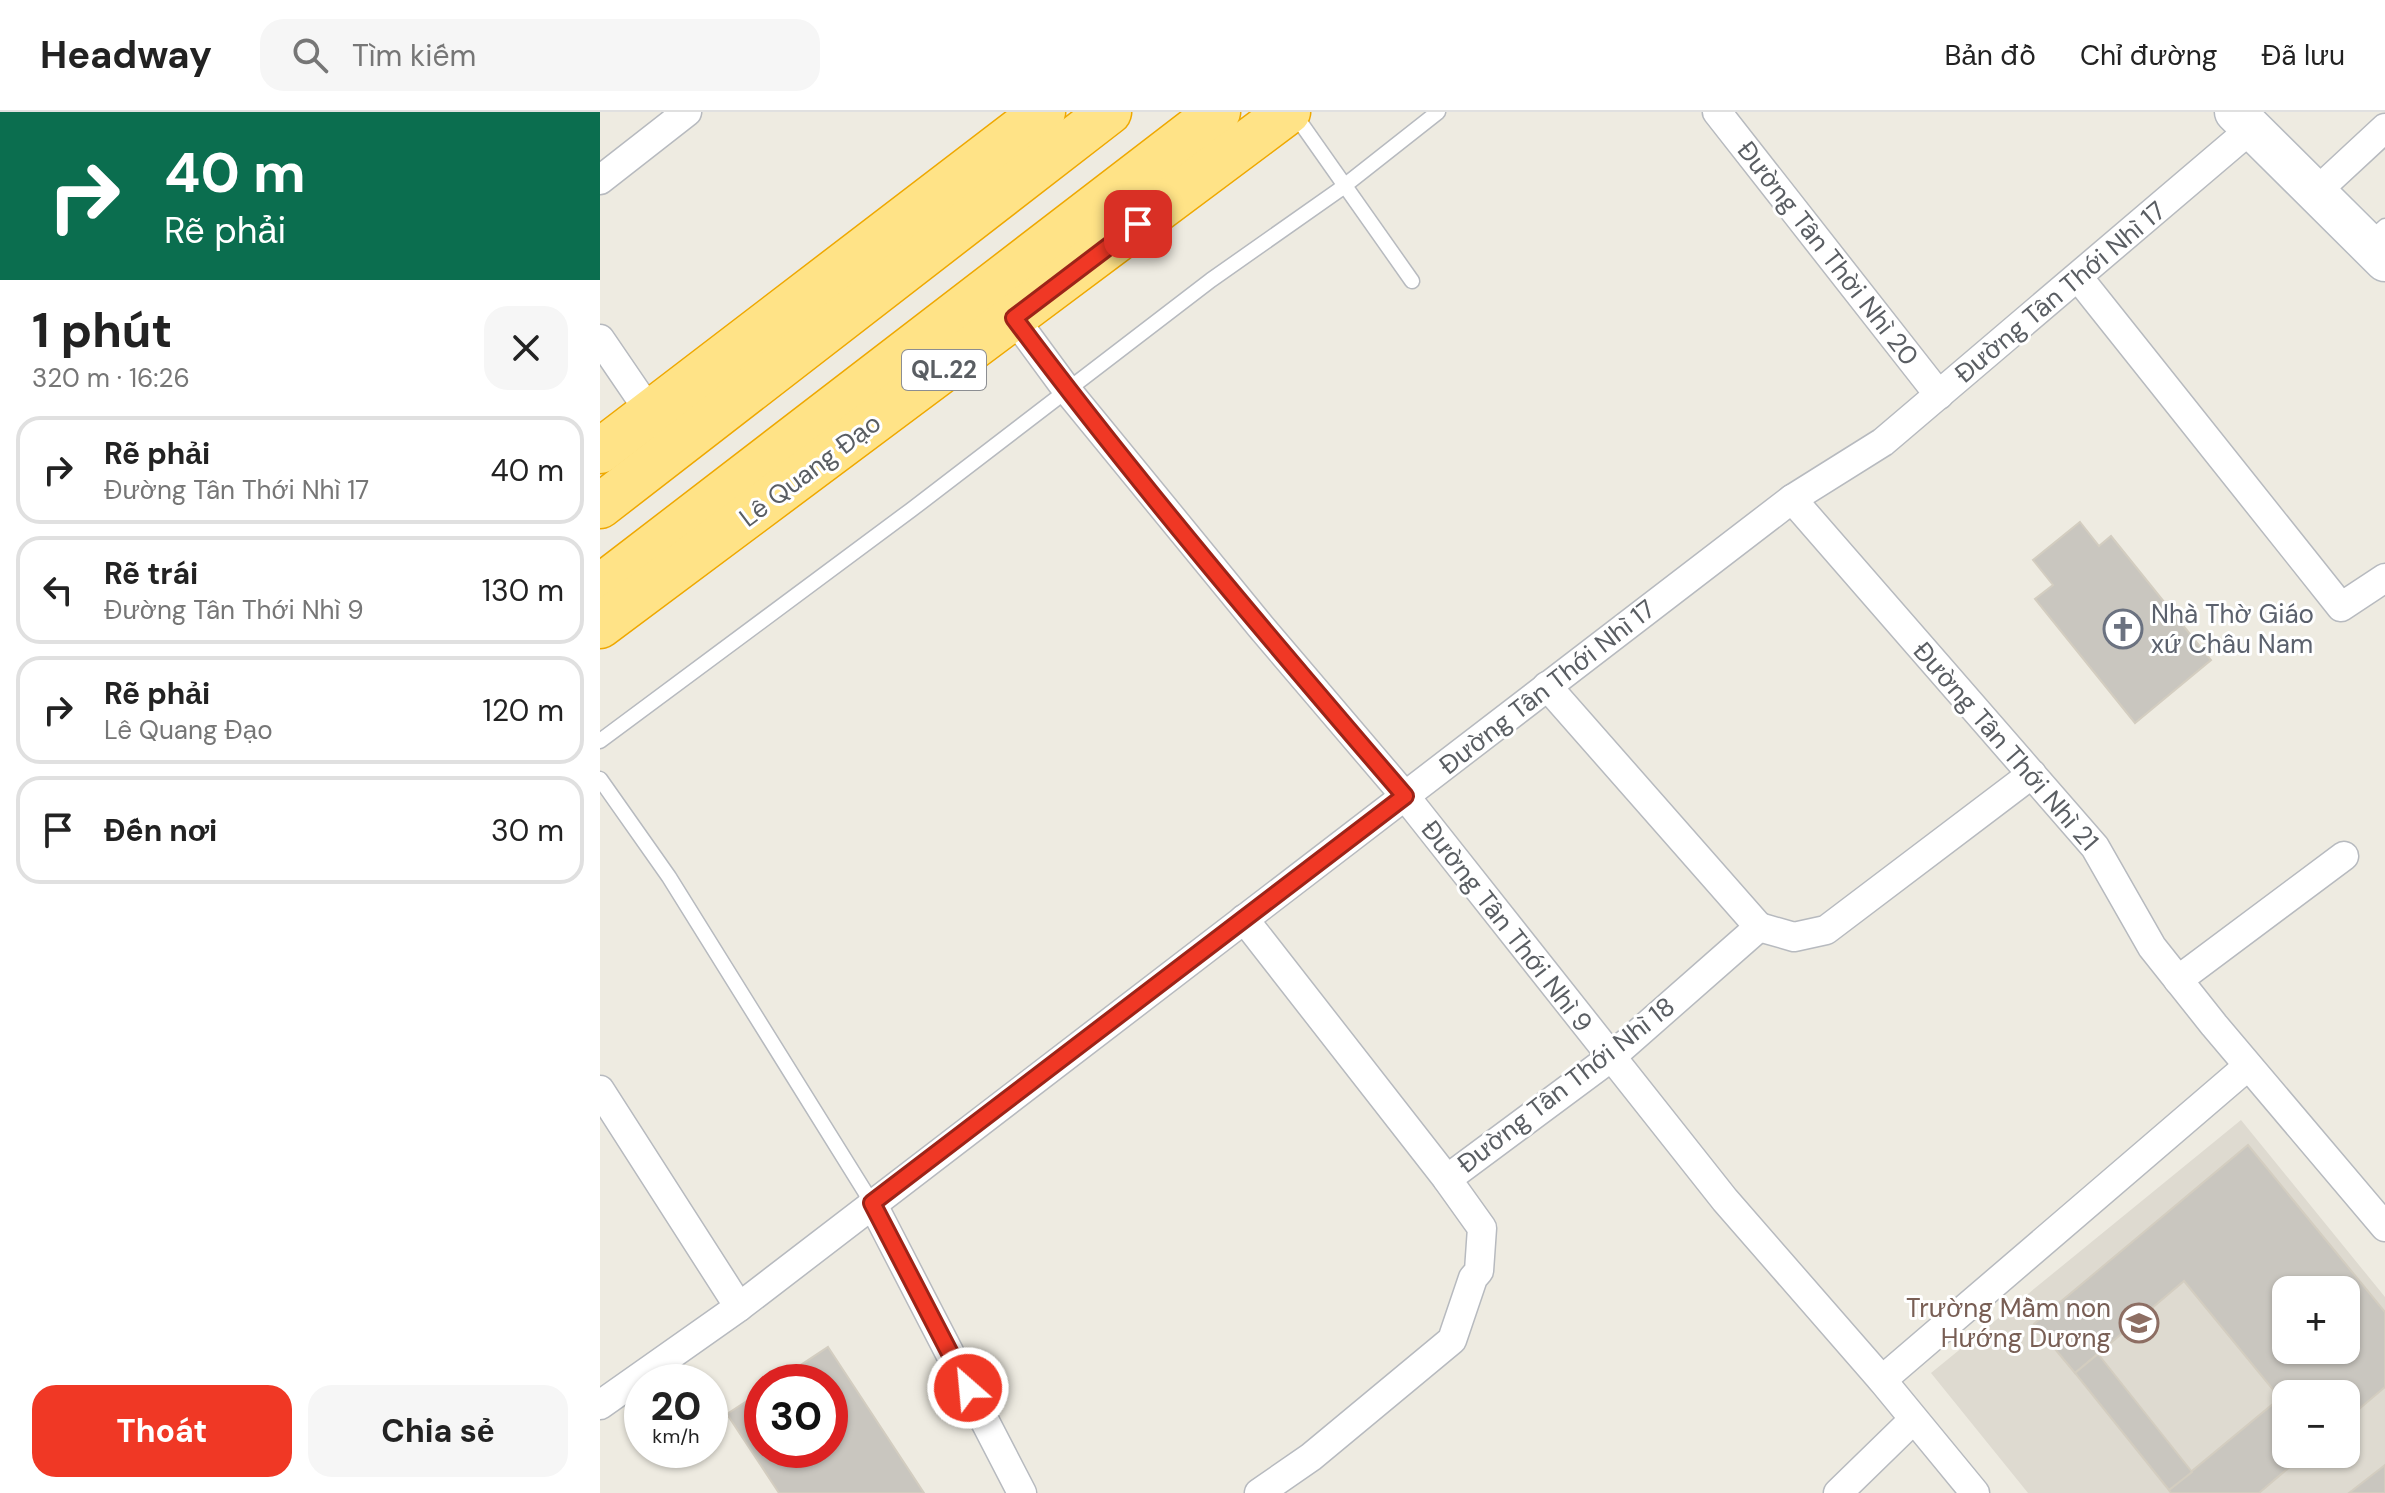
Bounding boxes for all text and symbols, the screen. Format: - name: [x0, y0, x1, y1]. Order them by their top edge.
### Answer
- search box: [260, 19, 820, 91]
- text: Headway: [40, 30, 212, 80]
- icon: search: [288, 33, 332, 77]
- text: Tìm kiếm: [352, 36, 476, 75]
- text: Bản đồ: [1944, 37, 2036, 74]
- text: Chỉ đường: [2080, 37, 2217, 74]
- text: Đã lưu: [2261, 37, 2345, 74]
- street label: Đường Tân Thời Nhì 20: [1730, 134, 1926, 372]
- text: 40 m: [164, 136, 306, 209]
- icon: right: [32, 144, 136, 248]
- pin: [1104, 190, 1172, 258]
- street label: Đường Tân Thới Nhì 17: [1947, 194, 2173, 390]
- icon: arrive: [1116, 202, 1160, 246]
- text: Rẽ phải: [164, 207, 286, 254]
- text: 1 phút: [32, 299, 172, 362]
- button: close: [484, 306, 568, 390]
- road number: QL.22: [902, 350, 986, 390]
- text: 320 m · 16:26: [32, 361, 190, 395]
- street label: Lê Quang Đạo: [732, 406, 888, 534]
- text: Rẽ phải: [104, 434, 210, 473]
- icon: right: [36, 448, 80, 492]
- text: 40 m: [491, 451, 564, 490]
- text: Đường Tân Thới Nhì 17: [104, 473, 369, 507]
- text: Rẽ trái: [104, 554, 198, 593]
- icon: left: [36, 568, 80, 612]
- text: 130 m: [482, 571, 564, 610]
- street label: Đường Tân Thới Nhì 17: [1432, 592, 1662, 782]
- text: Đường Tân Thới Nhì 9: [104, 593, 364, 627]
- place label: Nhà Thờ Giáo xứ Châu Nam: [2151, 597, 2314, 661]
- church icon: Nhà Thờ Giáo xứ Châu Nam: [2102, 608, 2144, 650]
- street label: Đường Tân Thới Nhì 21: [1906, 634, 2106, 858]
- text: Rẽ phải: [104, 674, 210, 713]
- icon: right: [36, 688, 80, 732]
- text: 120 m: [482, 691, 564, 730]
- text: Lê Quang Đạo: [104, 713, 273, 747]
- icon: arrive: [36, 808, 80, 852]
- text: Đến nơi: [104, 811, 217, 850]
- text: 30 m: [491, 811, 564, 850]
- street label: Đường Tân Thới Nhì 9: [1414, 813, 1600, 1039]
- street label: Đường Tân Thới Nhì 18: [1450, 989, 1682, 1181]
- map controls: [2272, 1276, 2360, 1468]
- button: +: [2272, 1276, 2360, 1364]
- place label: Trường Mầm non Hướng Dương: [1906, 1291, 2111, 1355]
- school or university icon: Trường Mầm non Hướng Dương: [2118, 1302, 2160, 1344]
- position arrow: [926, 1346, 1010, 1430]
- speed limit sign: 30: [744, 1364, 848, 1468]
- text: 20: [650, 1380, 702, 1432]
- button: −: [2272, 1380, 2360, 1468]
- button: Thoát: [32, 1385, 292, 1477]
- button: Chia sẻ: [308, 1385, 568, 1477]
- text: km/h: [652, 1423, 700, 1449]

